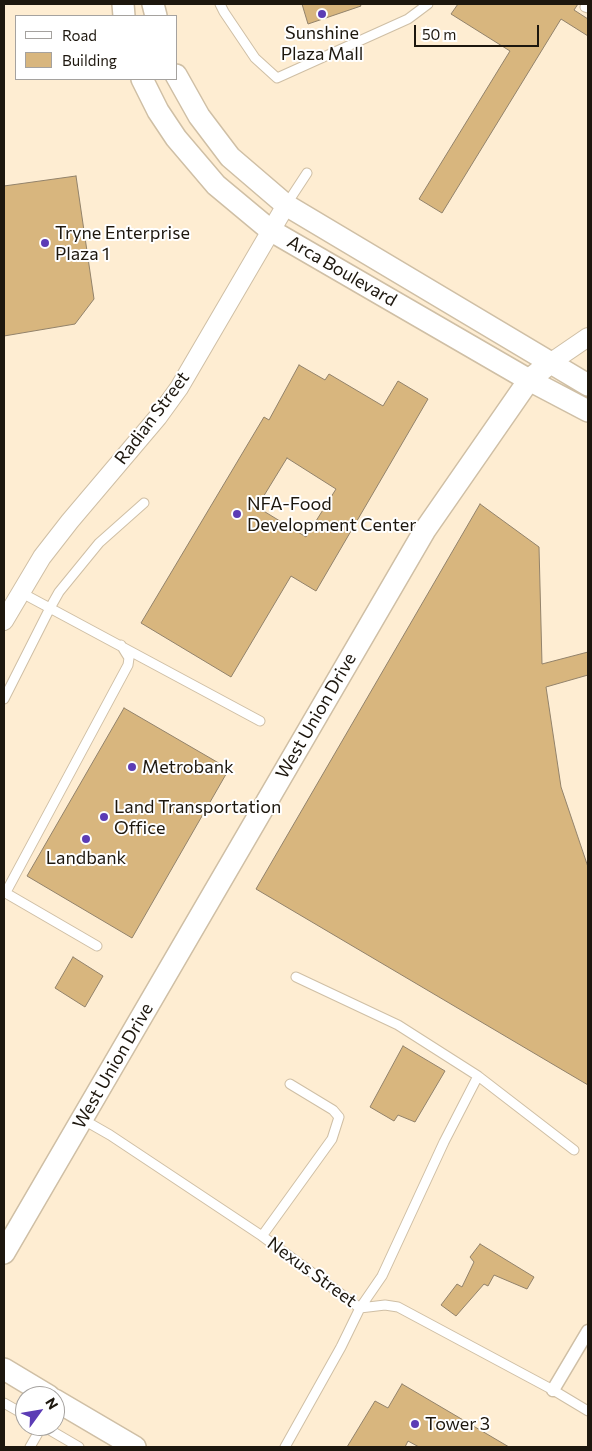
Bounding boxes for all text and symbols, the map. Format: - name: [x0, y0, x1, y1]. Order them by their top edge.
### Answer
- marker: Sunshine Plaza Mall: [316, 8, 328, 20]
- legend: [15, 15, 178, 80]
- scale bar: [417, 15, 542, 47]
- place label: Sunshine Plaza Mall: [281, 22, 363, 64]
- text: 50 m: [422, 25, 456, 43]
- text: Road: [62, 26, 97, 44]
- text: Building: [62, 51, 117, 69]
- place label: Tryne Enterprise Plaza 1: [55, 222, 190, 264]
- street label: Arca Boulevard: [283, 231, 401, 311]
- marker: Tryne Enterprise Plaza 1: [39, 237, 51, 249]
- street label: Radian Street: [110, 367, 194, 469]
- place label: NFA-Food Development Center: [247, 493, 416, 536]
- marker: NFA-Food Development Center: [231, 508, 243, 520]
- street label: West Union Drive: [271, 649, 361, 783]
- place label: Metrobank: [142, 756, 234, 778]
- marker: Metrobank: [126, 761, 138, 773]
- place label: Land Transportation Office: [114, 796, 281, 839]
- marker: Land Transportation Office: [98, 811, 110, 823]
- marker: Landbank: [80, 833, 92, 845]
- place label: Landbank: [46, 847, 126, 869]
- street label: West Union Drive: [68, 999, 158, 1133]
- street label: Nexus Street: [263, 1232, 361, 1312]
- north arrow: [15, 1386, 65, 1436]
- text: N: [42, 1394, 62, 1412]
- place label: Tower 3: [425, 1413, 490, 1435]
- marker: Tower 3: [409, 1418, 421, 1430]

